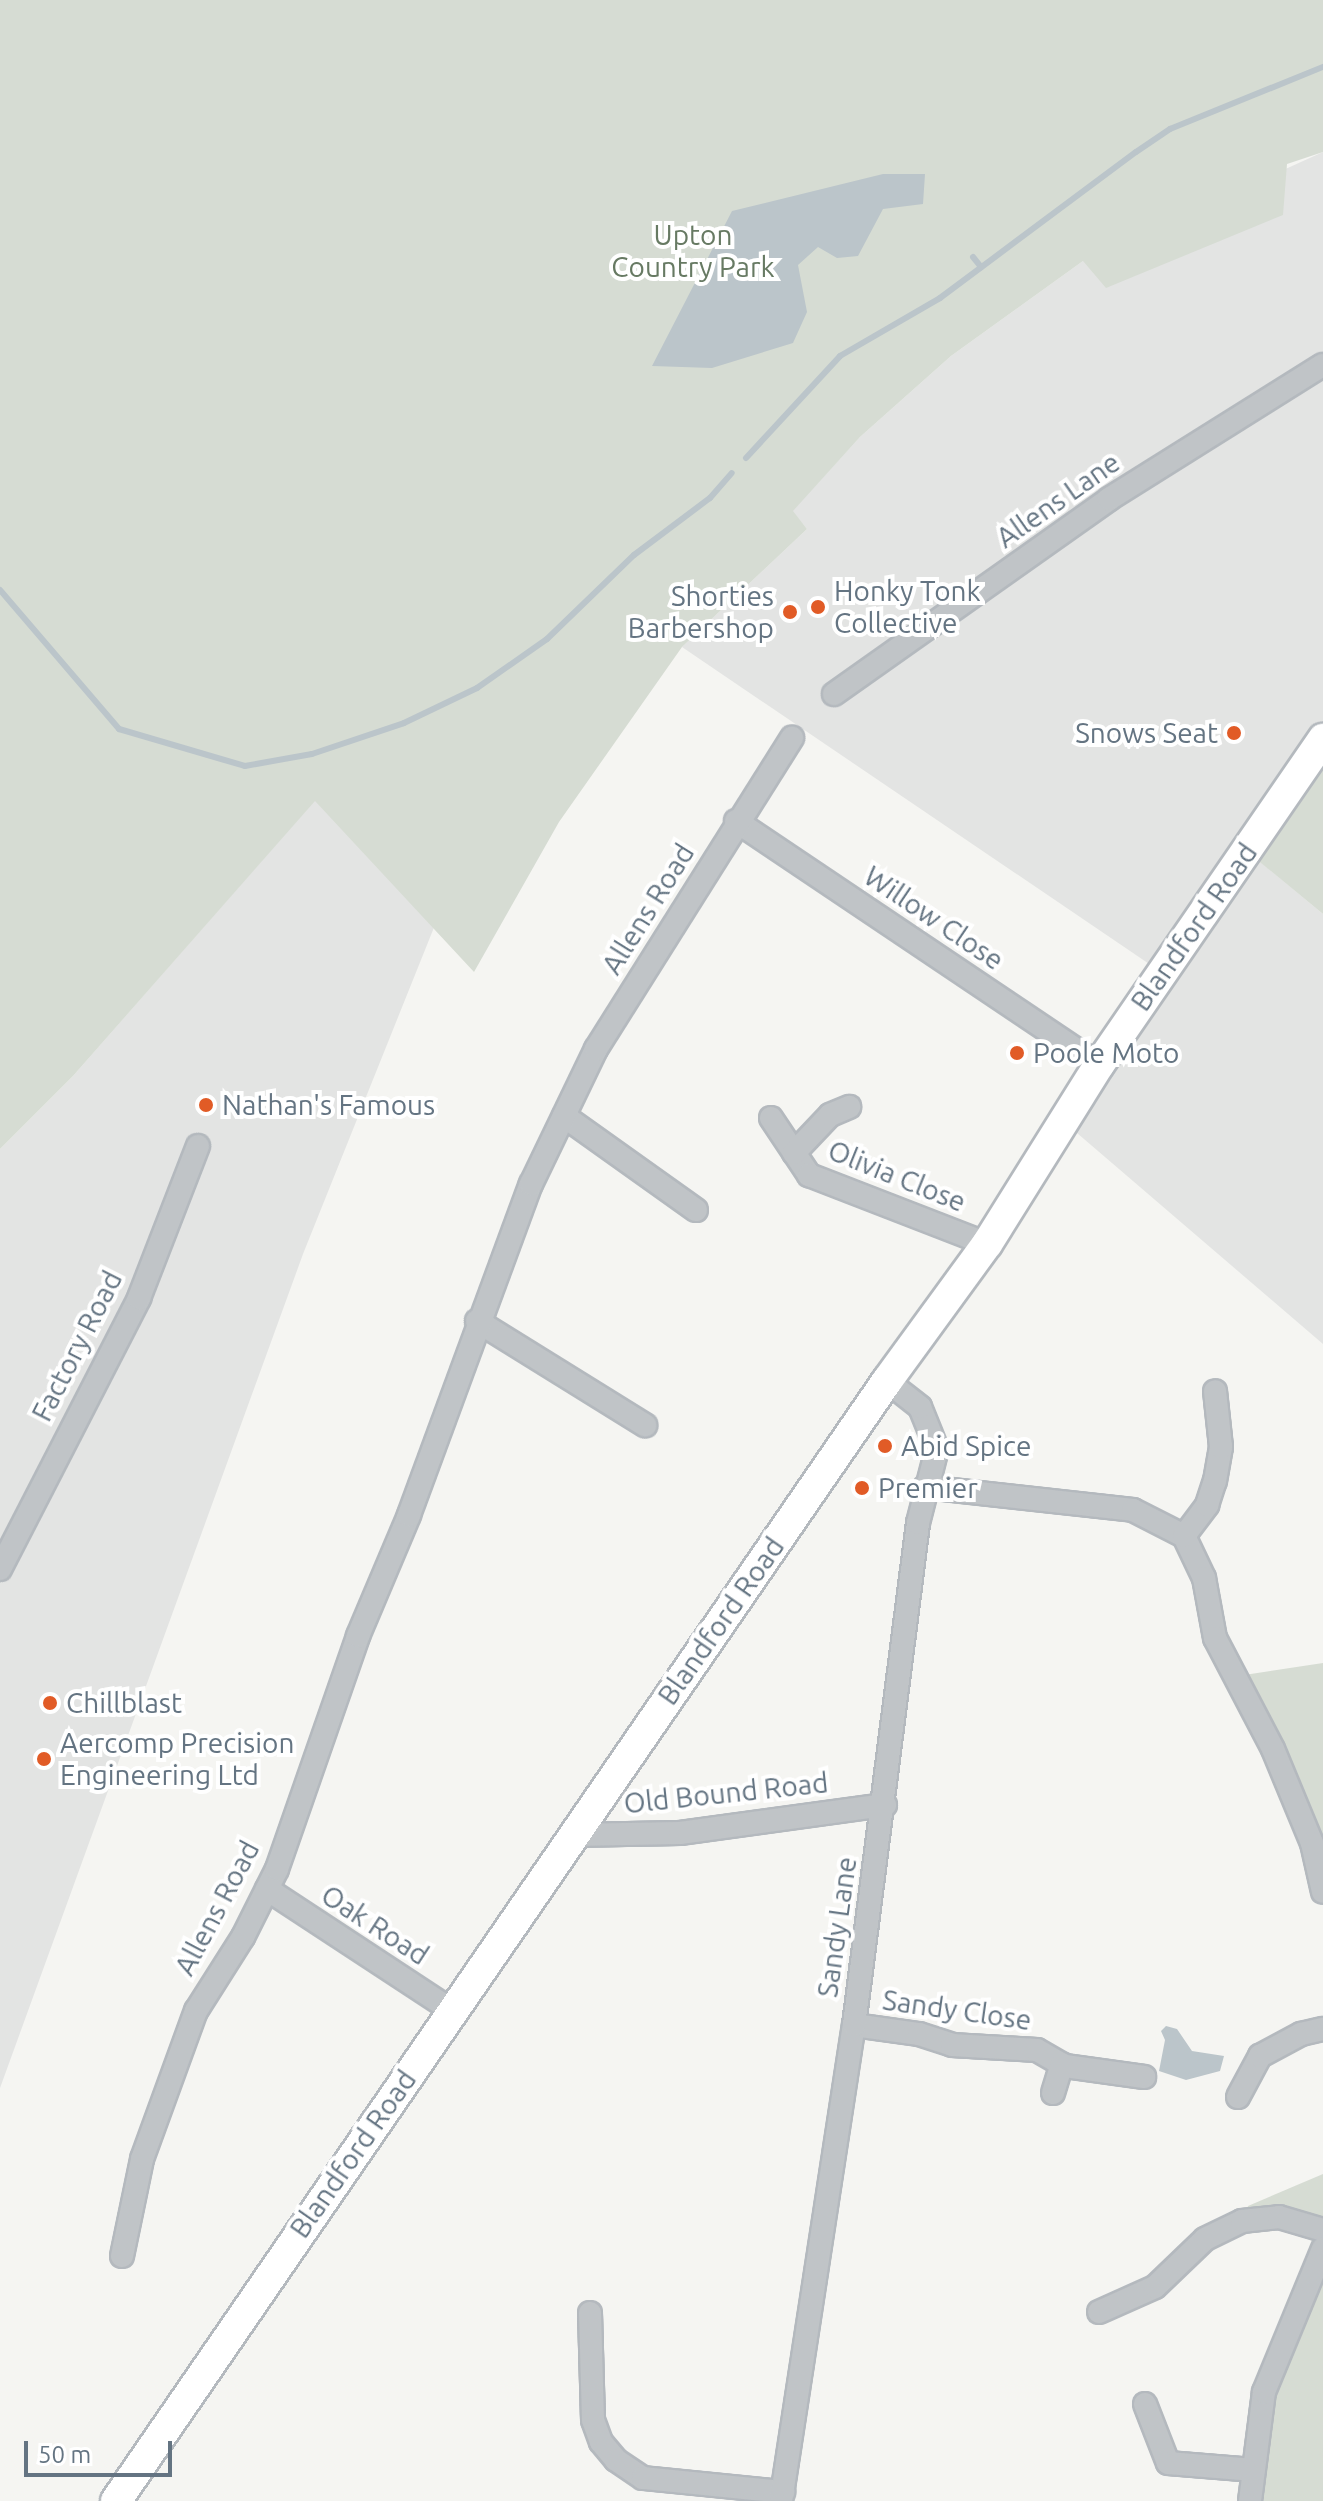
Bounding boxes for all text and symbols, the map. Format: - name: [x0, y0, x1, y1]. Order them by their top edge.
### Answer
- park label: Upton Country Park: [611, 218, 775, 284]
- street label: Allens Lane: [990, 445, 1126, 555]
- place label: Honky Tonk Collective: [834, 574, 981, 640]
- place label: Shorties Barbershop: [628, 579, 774, 645]
- marker: Honky Tonk Collective: [809, 598, 827, 616]
- marker: Shorties Barbershop: [781, 603, 799, 621]
- place label: Snows Seat: [1075, 716, 1218, 750]
- marker: Snows Seat: [1225, 724, 1243, 742]
- street label: Blandford Road: [1124, 837, 1264, 1017]
- street label: Allens Road: [595, 838, 701, 980]
- street label: Willow Close: [858, 859, 1010, 977]
- place label: Poole Moto: [1033, 1036, 1179, 1070]
- marker: Poole Moto: [1008, 1044, 1026, 1062]
- place label: Nathan's Famous: [222, 1088, 435, 1122]
- marker: Nathan's Famous: [197, 1096, 215, 1114]
- street label: Olivia Close: [823, 1133, 971, 1219]
- street label: Factory Road: [25, 1265, 129, 1427]
- place label: Abid Spice: [901, 1429, 1031, 1463]
- marker: Abid Spice: [876, 1437, 894, 1455]
- place label: Premier: [878, 1471, 978, 1505]
- marker: Premier: [853, 1479, 871, 1497]
- street label: Blandford Road: [651, 1531, 791, 1711]
- place label: Chillblast: [66, 1686, 182, 1720]
- marker: Chillblast: [41, 1694, 59, 1712]
- place label: Aercomp Precision Engineering Ltd: [60, 1726, 294, 1792]
- marker: Aercomp Precision Engineering Ltd: [35, 1750, 53, 1768]
- street label: Old Bound Road: [622, 1766, 830, 1820]
- street label: Allens Road: [168, 1835, 266, 1981]
- street label: Sandy Lane: [811, 1855, 863, 1999]
- street label: Oak Road: [315, 1878, 435, 1972]
- street label: Sandy Close: [880, 1983, 1034, 2037]
- street label: Blandford Road: [283, 2064, 423, 2244]
- scale bar: [28, 2425, 176, 2475]
- text: 50 m: [38, 2441, 91, 2468]

